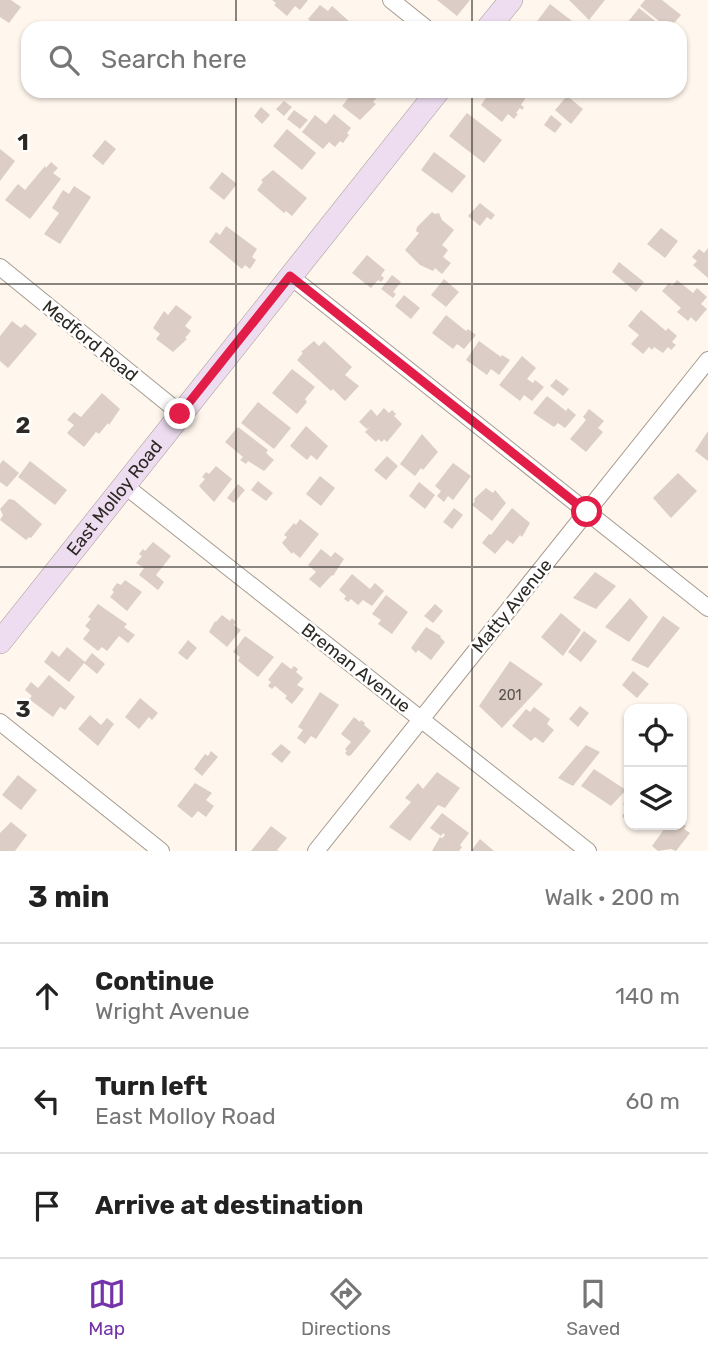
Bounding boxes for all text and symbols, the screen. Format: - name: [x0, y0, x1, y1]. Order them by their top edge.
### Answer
- search box: [21, 21, 687, 98]
- icon: search: [45, 41, 83, 79]
- text: Search here: [101, 44, 247, 75]
- text: 1: [17, 128, 29, 156]
- street label: Medford Road: [38, 296, 142, 386]
- route end: [164, 398, 195, 429]
- text: 2: [16, 411, 30, 439]
- street label: East Molloy Road: [62, 436, 167, 560]
- route start: [571, 496, 602, 527]
- street label: Matty Avenue: [467, 555, 557, 657]
- street label: Breman Avenue: [297, 619, 415, 717]
- house number: 201: [498, 687, 522, 704]
- text: 3: [15, 695, 31, 723]
- map controls: [624, 704, 687, 830]
- button: locate: [624, 704, 687, 767]
- button: layers: [624, 767, 687, 830]
- text: 3 min: [28, 879, 110, 915]
- text: Walk · 200 m: [545, 883, 680, 911]
- text: Continue: [95, 966, 214, 997]
- icon: ahead: [28, 977, 66, 1015]
- text: 140 m: [615, 982, 680, 1010]
- text: Wright Avenue: [95, 997, 250, 1025]
- text: Turn left: [95, 1071, 207, 1102]
- icon: left: [28, 1082, 66, 1120]
- text: 60 m: [625, 1087, 680, 1115]
- text: East Molloy Road: [95, 1102, 276, 1130]
- icon: arrive: [28, 1187, 66, 1225]
- text: Arrive at destination: [95, 1190, 363, 1221]
- tab: Map: [88, 1275, 126, 1340]
- tab: Directions: [301, 1275, 391, 1340]
- tab: Saved: [566, 1275, 620, 1340]

